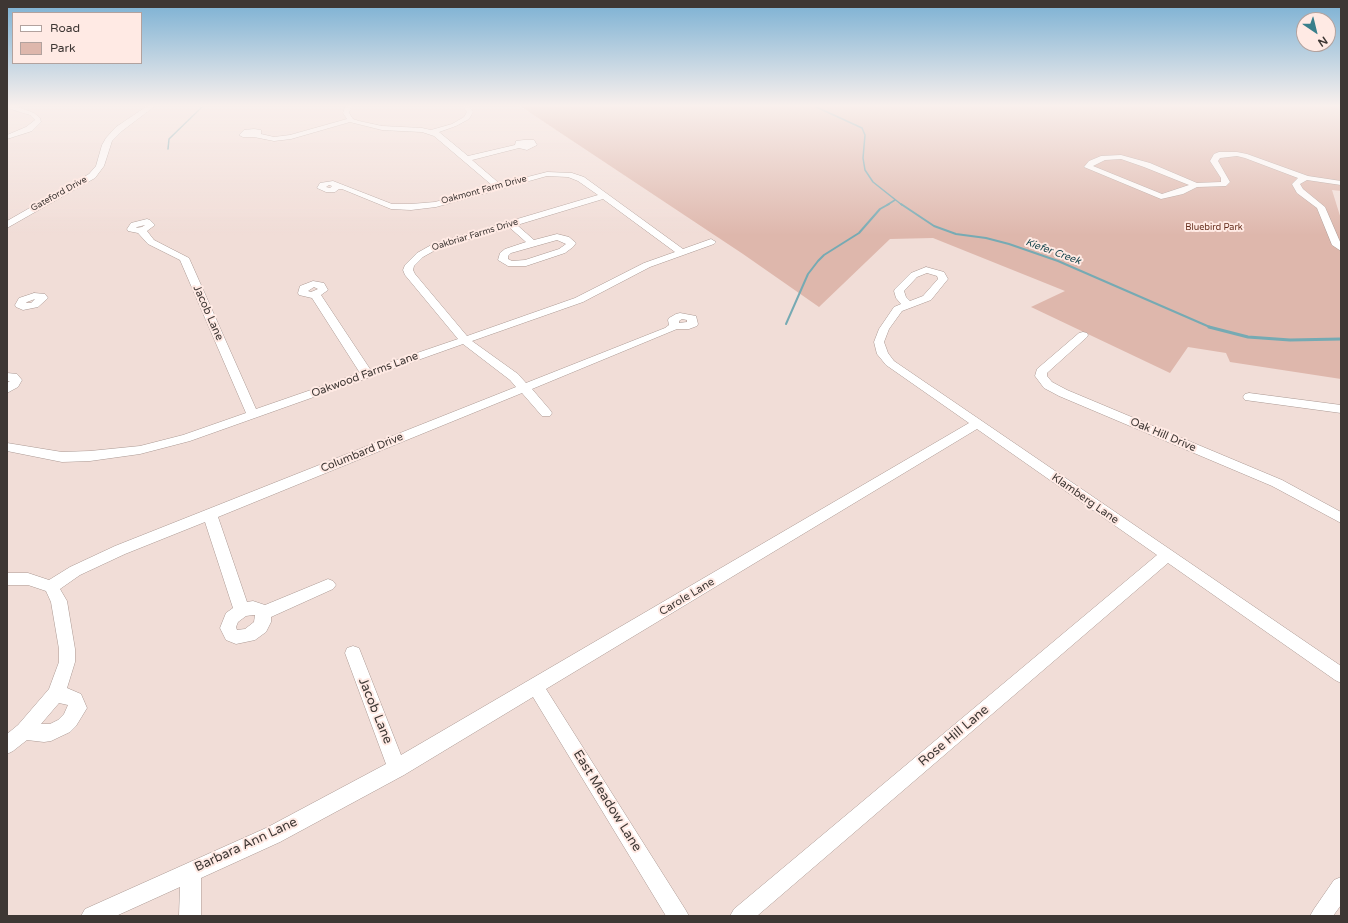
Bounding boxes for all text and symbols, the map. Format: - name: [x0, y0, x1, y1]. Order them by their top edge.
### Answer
- legend: [12, 12, 142, 64]
- north arrow: [1296, 12, 1336, 52]
- text: Road: [50, 21, 80, 35]
- text: N: [1315, 34, 1330, 49]
- text: Park: [50, 41, 76, 55]
- street label: Oakmont Farm Drive: [440, 173, 528, 207]
- street label: Gateford Drive: [29, 174, 89, 214]
- street label: Oakbriar Farms Drive: [430, 217, 520, 253]
- park label: Bluebird Park: [1185, 223, 1243, 233]
- water label: Kiefer Creek: [1024, 236, 1082, 268]
- street label: Jacob Lane: [190, 283, 226, 343]
- street label: Oakwood Farms Lane: [310, 350, 420, 400]
- street label: Oak Hill Drive: [1128, 415, 1198, 455]
- street label: Columbard Drive: [319, 430, 405, 476]
- street label: Klamberg Lane: [1049, 471, 1121, 527]
- street label: Carole Lane: [657, 575, 717, 619]
- street label: Jacob Lane: [355, 676, 395, 746]
- street label: Rose Hill Lane: [916, 702, 992, 770]
- street label: East Meadow Lane: [569, 747, 645, 855]
- street label: Barbara Ann Lane: [192, 814, 300, 876]

